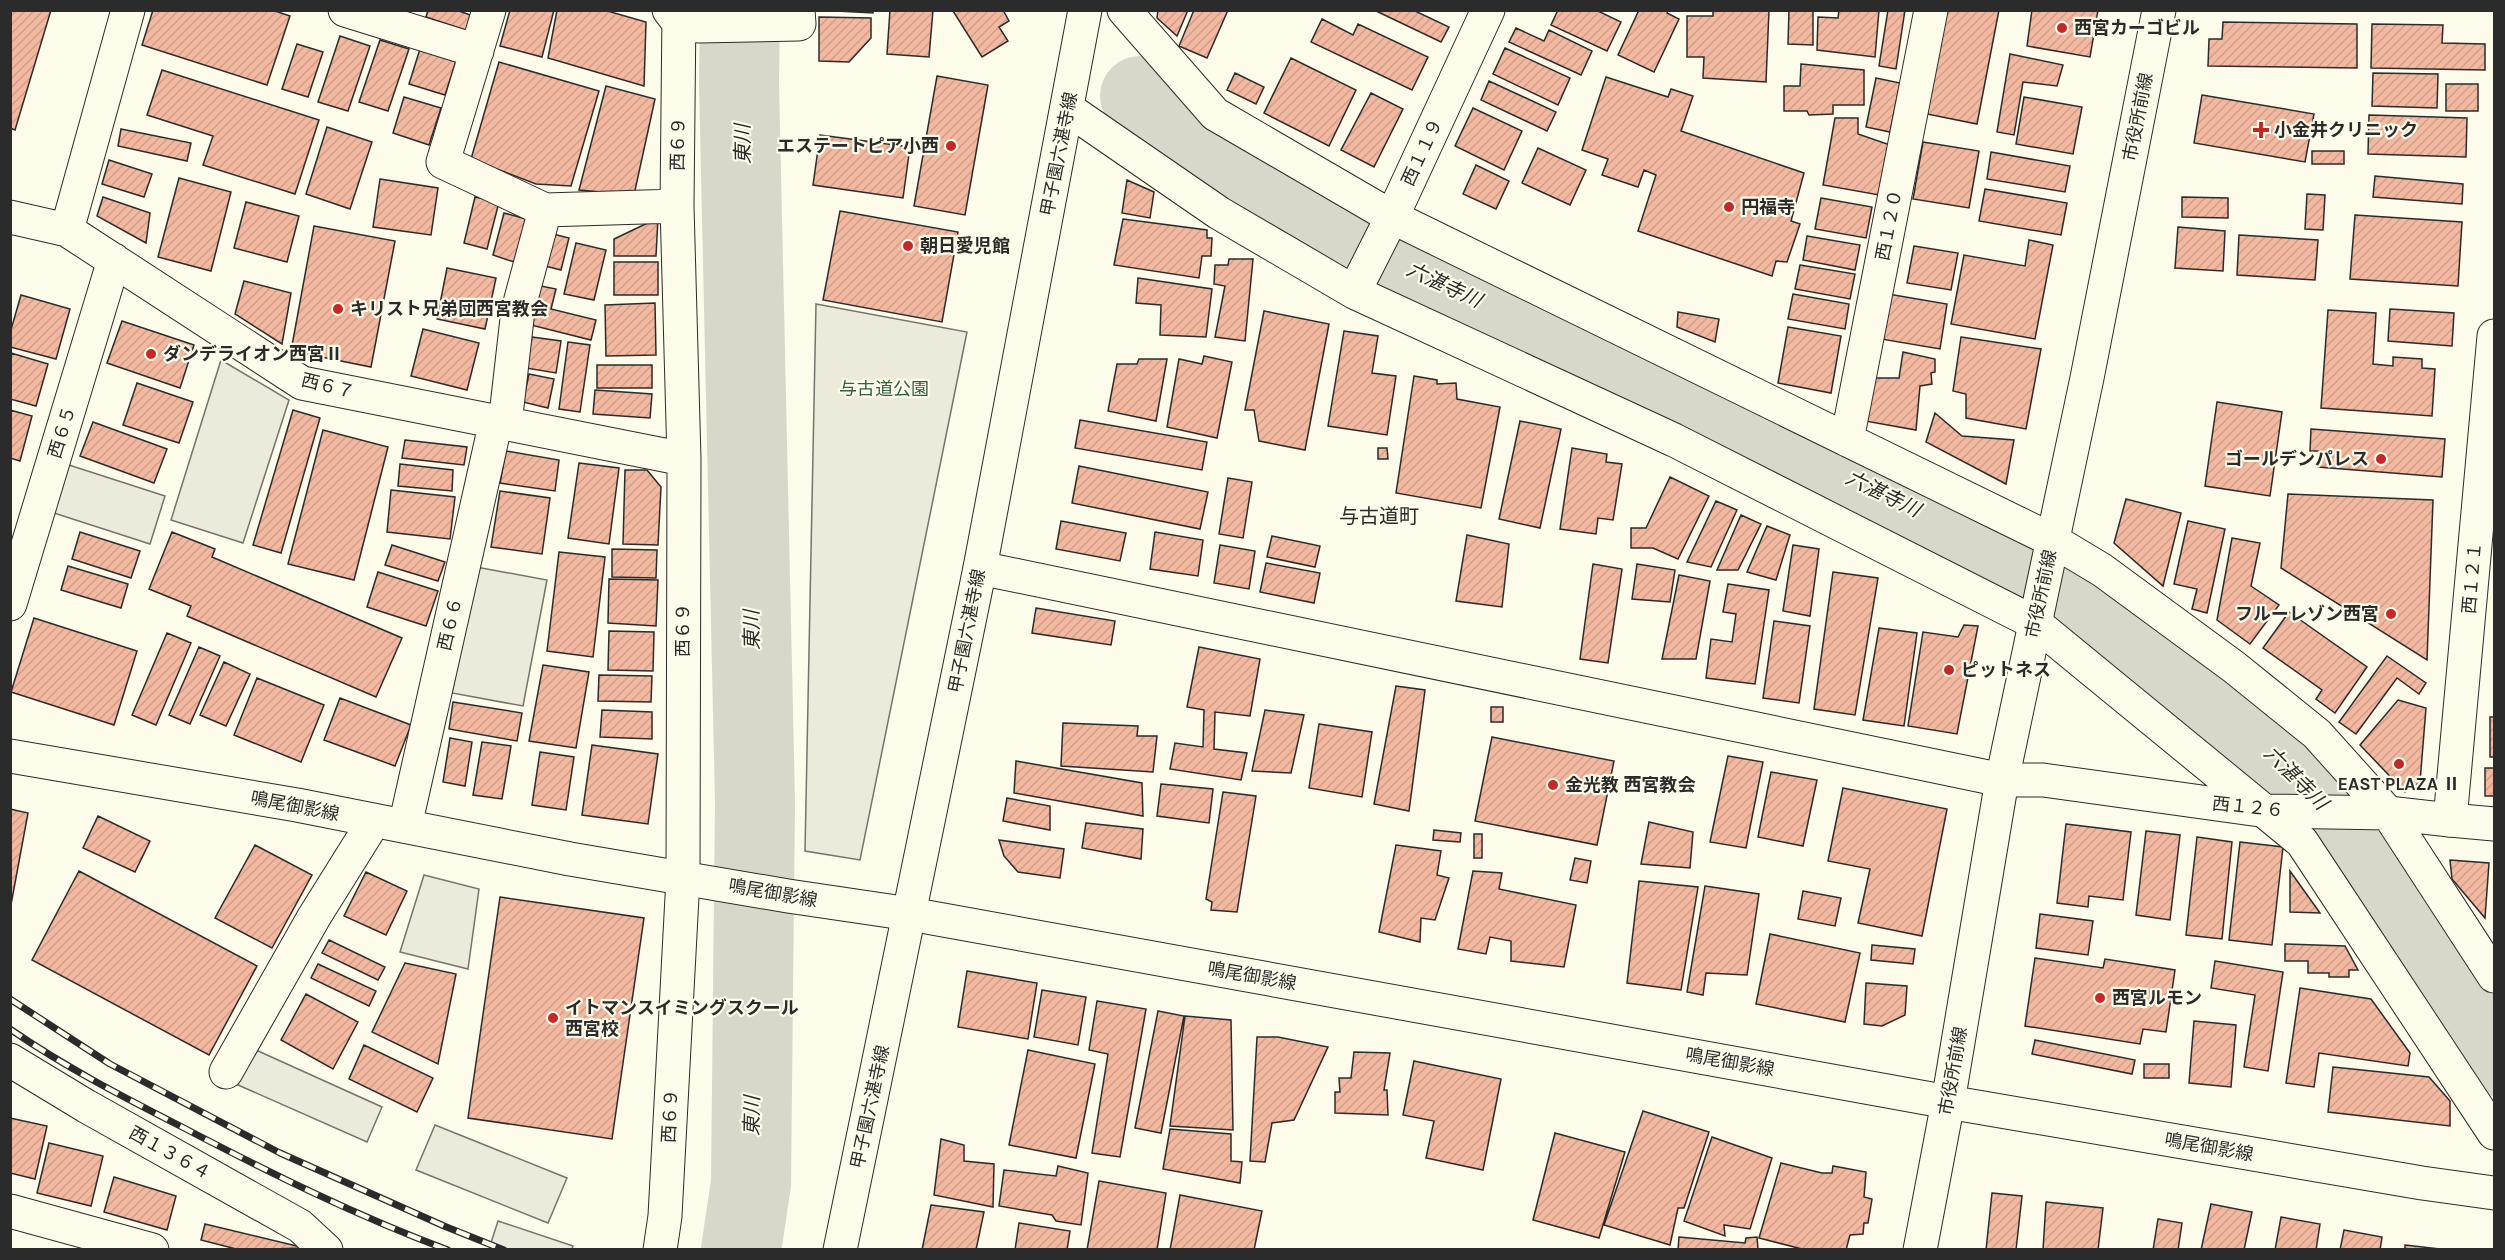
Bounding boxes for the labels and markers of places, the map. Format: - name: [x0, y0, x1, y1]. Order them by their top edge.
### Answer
- place label: 西宮カーゴビル: [2074, 17, 2200, 39]
- marker: 西宮カーゴビル: [2055, 21, 2069, 35]
- place label: 小金井クリニック: [2274, 119, 2418, 141]
- marker: 小金井クリニック: [2252, 121, 2270, 139]
- place label: エステートピア小西: [777, 135, 939, 157]
- marker: エステートピア小西: [944, 139, 958, 153]
- place label: 円福寺: [1741, 196, 1795, 218]
- marker: 円福寺: [1722, 200, 1736, 214]
- place label: 朝日愛児館: [920, 235, 1010, 257]
- marker: 朝日愛児館: [901, 239, 915, 253]
- place label: キリスト兄弟団西宮教会: [350, 298, 548, 320]
- marker: キリスト兄弟団西宮教会: [331, 302, 345, 316]
- place label: ダンデライオン西宮Ⅱ: [163, 343, 343, 365]
- marker: ダンデライオン西宮Ⅱ: [144, 347, 158, 361]
- place label: ゴールデンパレス: [2225, 448, 2369, 470]
- marker: ゴールデンパレス: [2374, 452, 2388, 466]
- place label: フルーレゾン西宮: [2235, 603, 2379, 625]
- marker: フルーレゾン西宮: [2384, 607, 2398, 621]
- place label: ピットネス: [1961, 659, 2051, 681]
- marker: ピットネス: [1942, 663, 1956, 677]
- marker: EAST PLAZA Ⅱ: [2392, 757, 2406, 771]
- place label: EAST PLAZA Ⅱ: [2337, 773, 2461, 795]
- place label: 金光教 西宮教会: [1565, 774, 1696, 796]
- marker: 金光教 西宮教会: [1546, 778, 1560, 792]
- place label: 西宮ルモン: [2112, 987, 2202, 1009]
- marker: 西宮ルモン: [2093, 991, 2107, 1005]
- place label: イトマンスイミングスクール 西宮校: [565, 997, 799, 1040]
- marker: イトマンスイミングスクール 西宮校: [546, 1011, 560, 1025]

